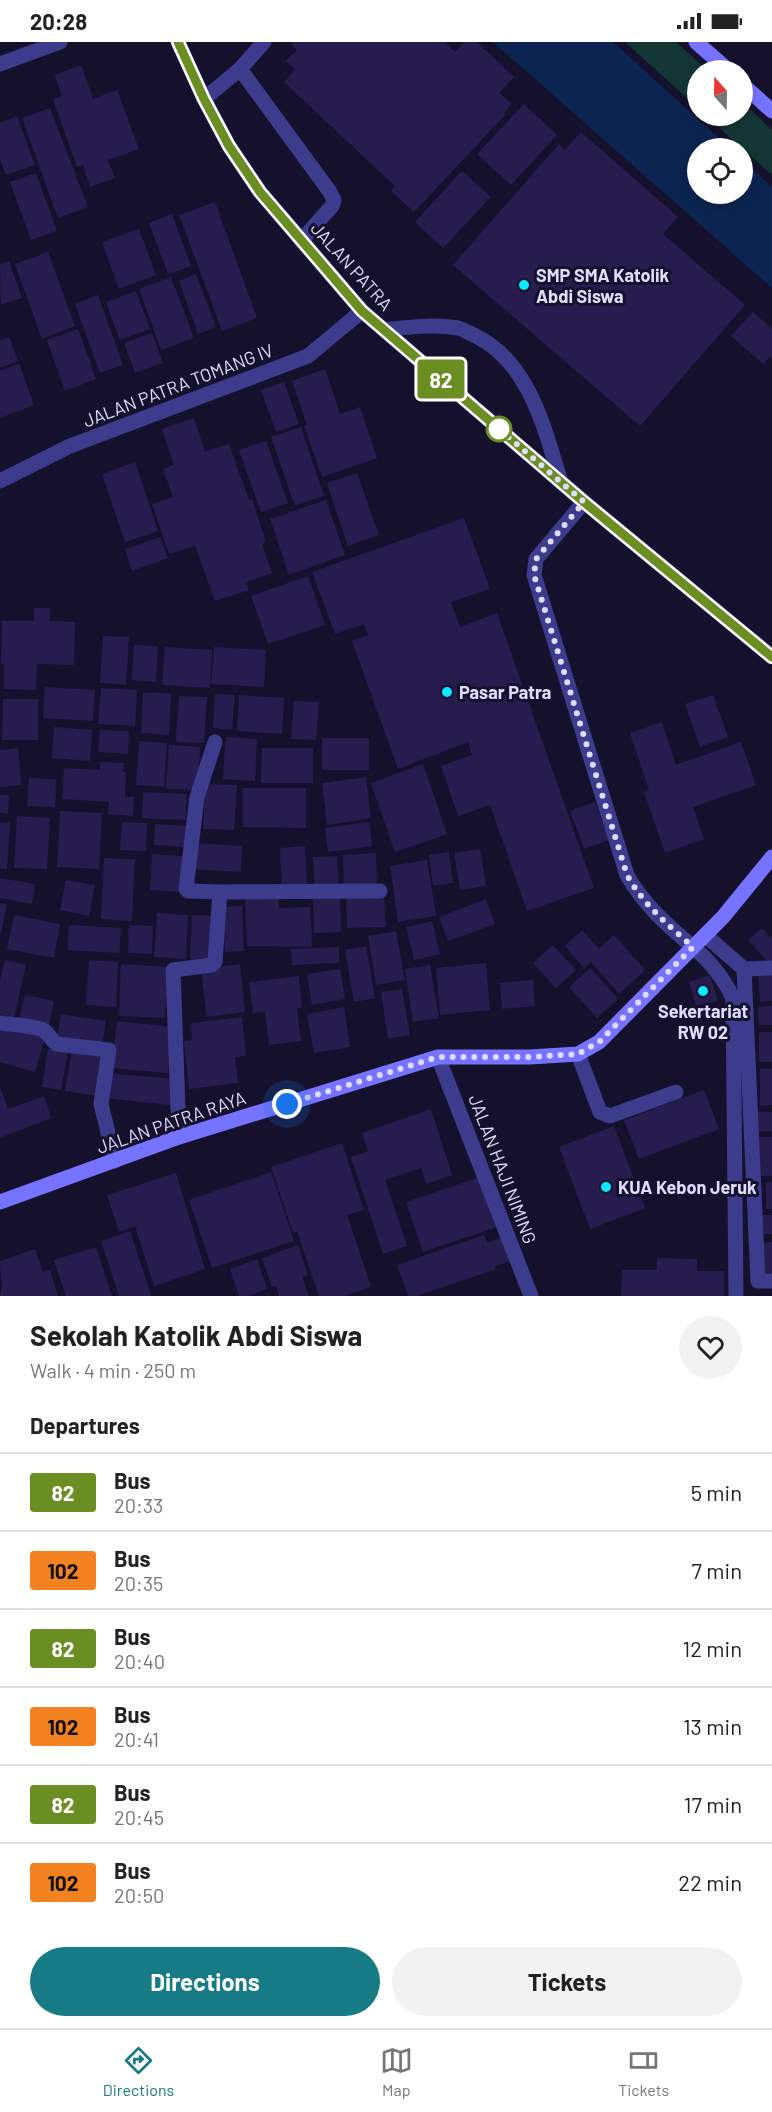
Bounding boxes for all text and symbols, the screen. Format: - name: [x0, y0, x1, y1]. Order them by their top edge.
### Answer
- text: 20:28: [30, 8, 87, 34]
- north arrow: [687, 60, 753, 126]
- map controls: [687, 60, 753, 204]
- button: locate: [687, 138, 753, 204]
- street label: JALAN PATRA: [306, 217, 398, 315]
- place label: SMP SMA Katolik Abdi Siswa: [536, 264, 669, 307]
- marker: SMP SMA Katolik Abdi Siswa: [517, 278, 531, 292]
- street label: JALAN PATRA TOMANG IV: [80, 338, 276, 431]
- line badge: 82: [414, 360, 468, 398]
- text: 82: [429, 367, 453, 392]
- unlabelled marker: [486, 416, 512, 442]
- place label: Pasar Patra: [459, 681, 551, 703]
- marker: Pasar Patra: [440, 685, 454, 699]
- marker: Sekertariat RW 02: [696, 984, 710, 998]
- place label: Sekertariat RW 02: [658, 1000, 748, 1043]
- street label: JALAN PATRA RAYA: [94, 1086, 249, 1158]
- your location: [272, 1089, 302, 1119]
- street label: JALAN HAJI NIMING: [464, 1091, 542, 1247]
- place label: KUA Kebon Jeruk: [618, 1176, 757, 1198]
- marker: KUA Kebon Jeruk: [599, 1180, 613, 1194]
- button: heart: [679, 1316, 742, 1379]
- text: Sekolah Katolik Abdi Siswa: [30, 1318, 362, 1352]
- text: Walk · 4 min · 250 m: [30, 1358, 196, 1382]
- text: Departures: [30, 1412, 140, 1438]
- text: Bus: [114, 1467, 151, 1493]
- text: 5 min: [691, 1479, 742, 1505]
- text: 82: [51, 1480, 75, 1505]
- text: 20:33: [114, 1493, 163, 1517]
- text: Bus: [114, 1545, 151, 1571]
- text: 7 min: [692, 1557, 742, 1583]
- text: 102: [47, 1558, 79, 1583]
- text: 20:35: [114, 1571, 163, 1595]
- text: Bus: [114, 1623, 151, 1649]
- text: 12 min: [682, 1635, 742, 1661]
- text: 82: [51, 1636, 75, 1661]
- text: 20:40: [114, 1649, 165, 1673]
- text: Bus: [114, 1701, 151, 1727]
- text: 13 min: [683, 1713, 742, 1739]
- text: 102: [47, 1714, 79, 1739]
- text: 20:41: [114, 1727, 159, 1751]
- text: Bus: [114, 1779, 151, 1805]
- text: 17 min: [684, 1791, 742, 1817]
- text: 82: [51, 1792, 75, 1817]
- text: 20:45: [114, 1805, 164, 1829]
- text: Bus: [114, 1857, 151, 1883]
- text: 22 min: [678, 1869, 742, 1895]
- text: 102: [47, 1870, 79, 1895]
- text: 20:50: [114, 1883, 164, 1907]
- button: Directions: [30, 1947, 380, 2016]
- button: Tickets: [392, 1947, 742, 2016]
- tab: Directions: [103, 2044, 174, 2099]
- tab: Map: [380, 2044, 413, 2099]
- tab: Tickets: [618, 2044, 669, 2099]

